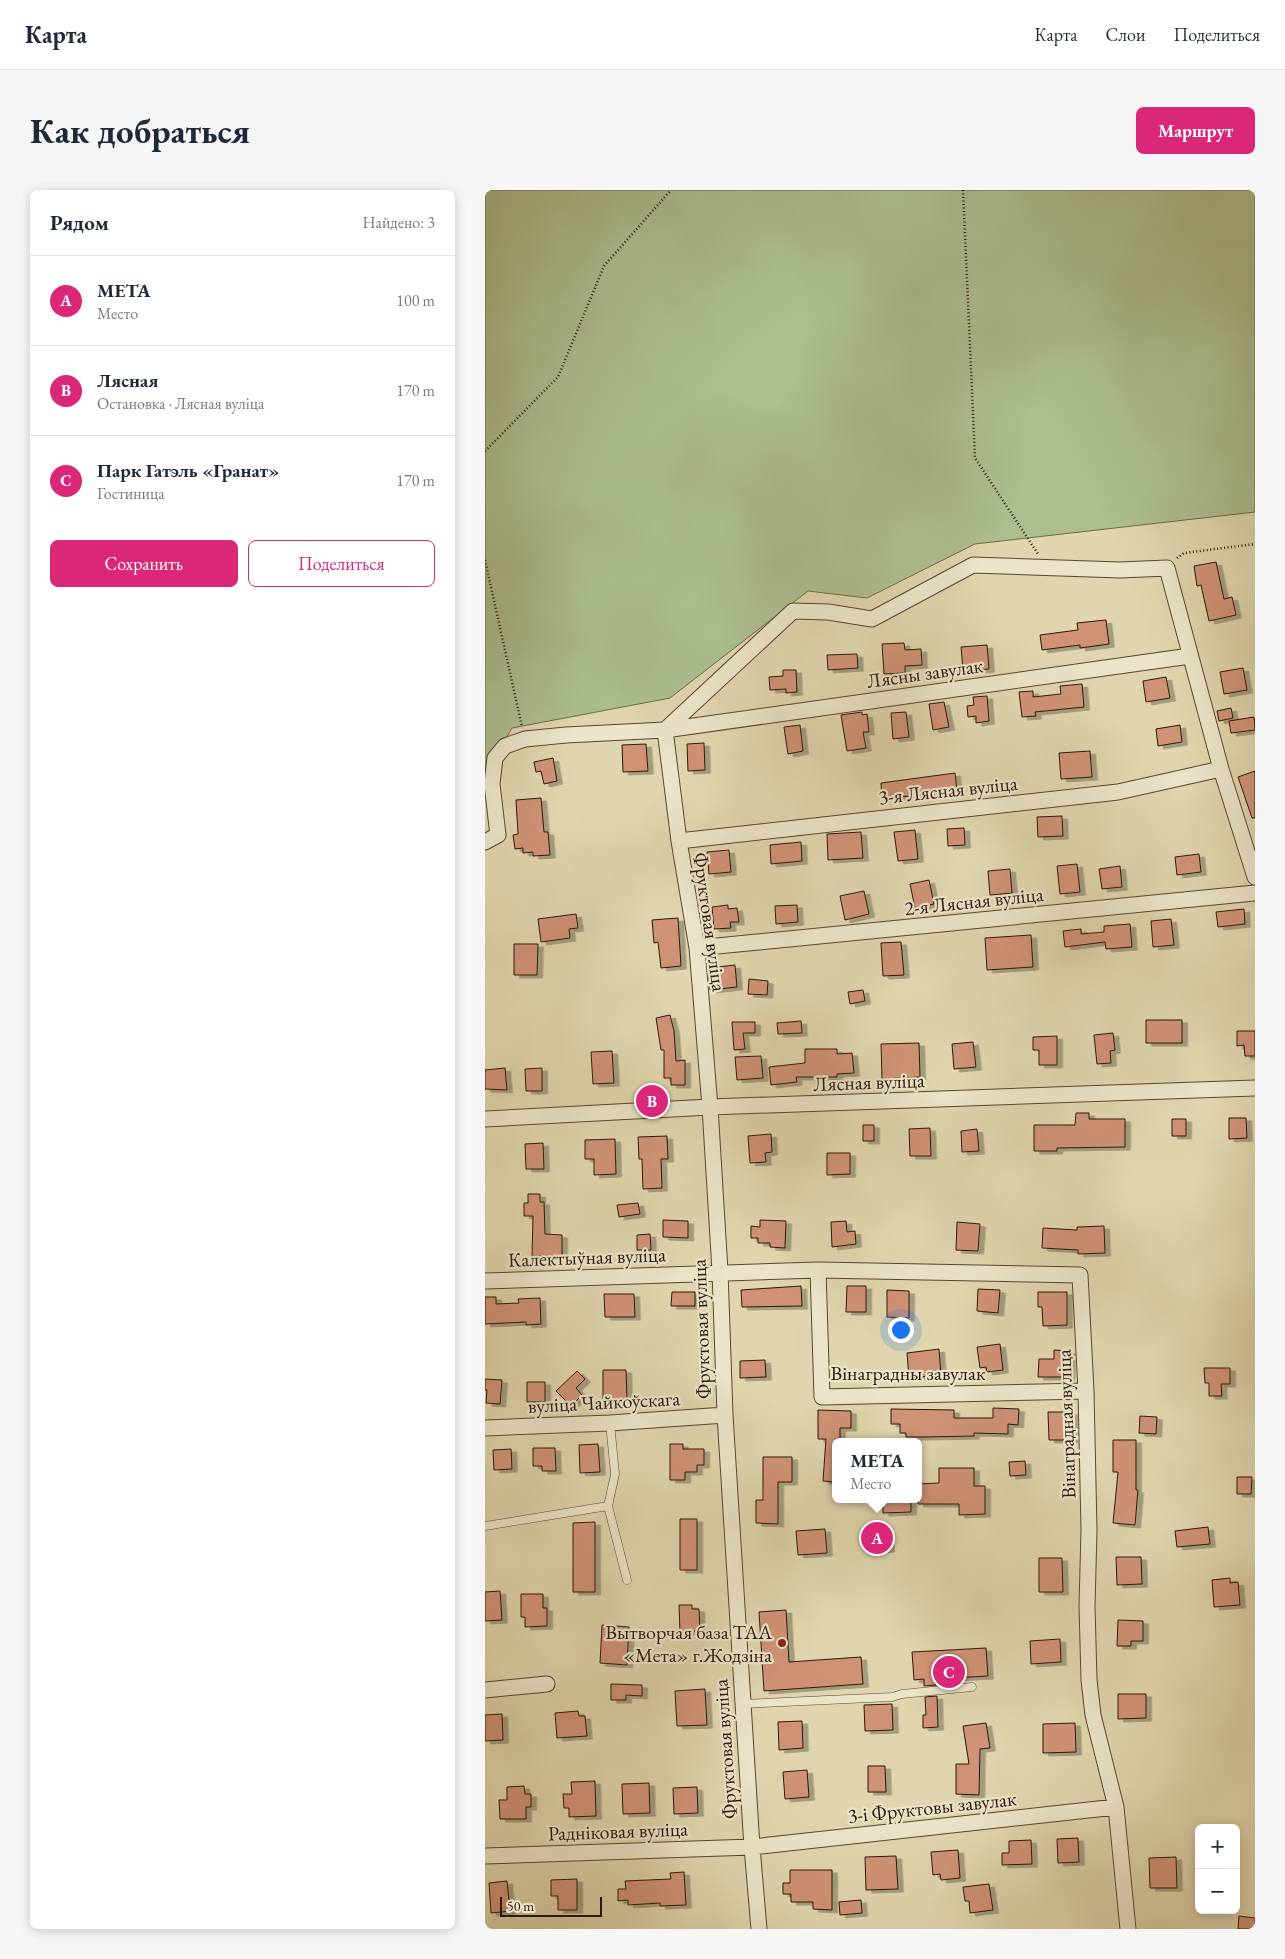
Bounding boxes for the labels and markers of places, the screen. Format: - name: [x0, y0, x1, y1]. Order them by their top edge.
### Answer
- pin: B: [636, 1082, 668, 1120]
- pin: A: [861, 1519, 893, 1557]
- place label: Вытворчая база ТАА «Мета» г.Жодзіна: [605, 1619, 772, 1668]
- marker: Вытворчая база ТАА «Мета» г.Жодзіна: [776, 1637, 788, 1649]
- pin: C: [933, 1653, 965, 1691]

